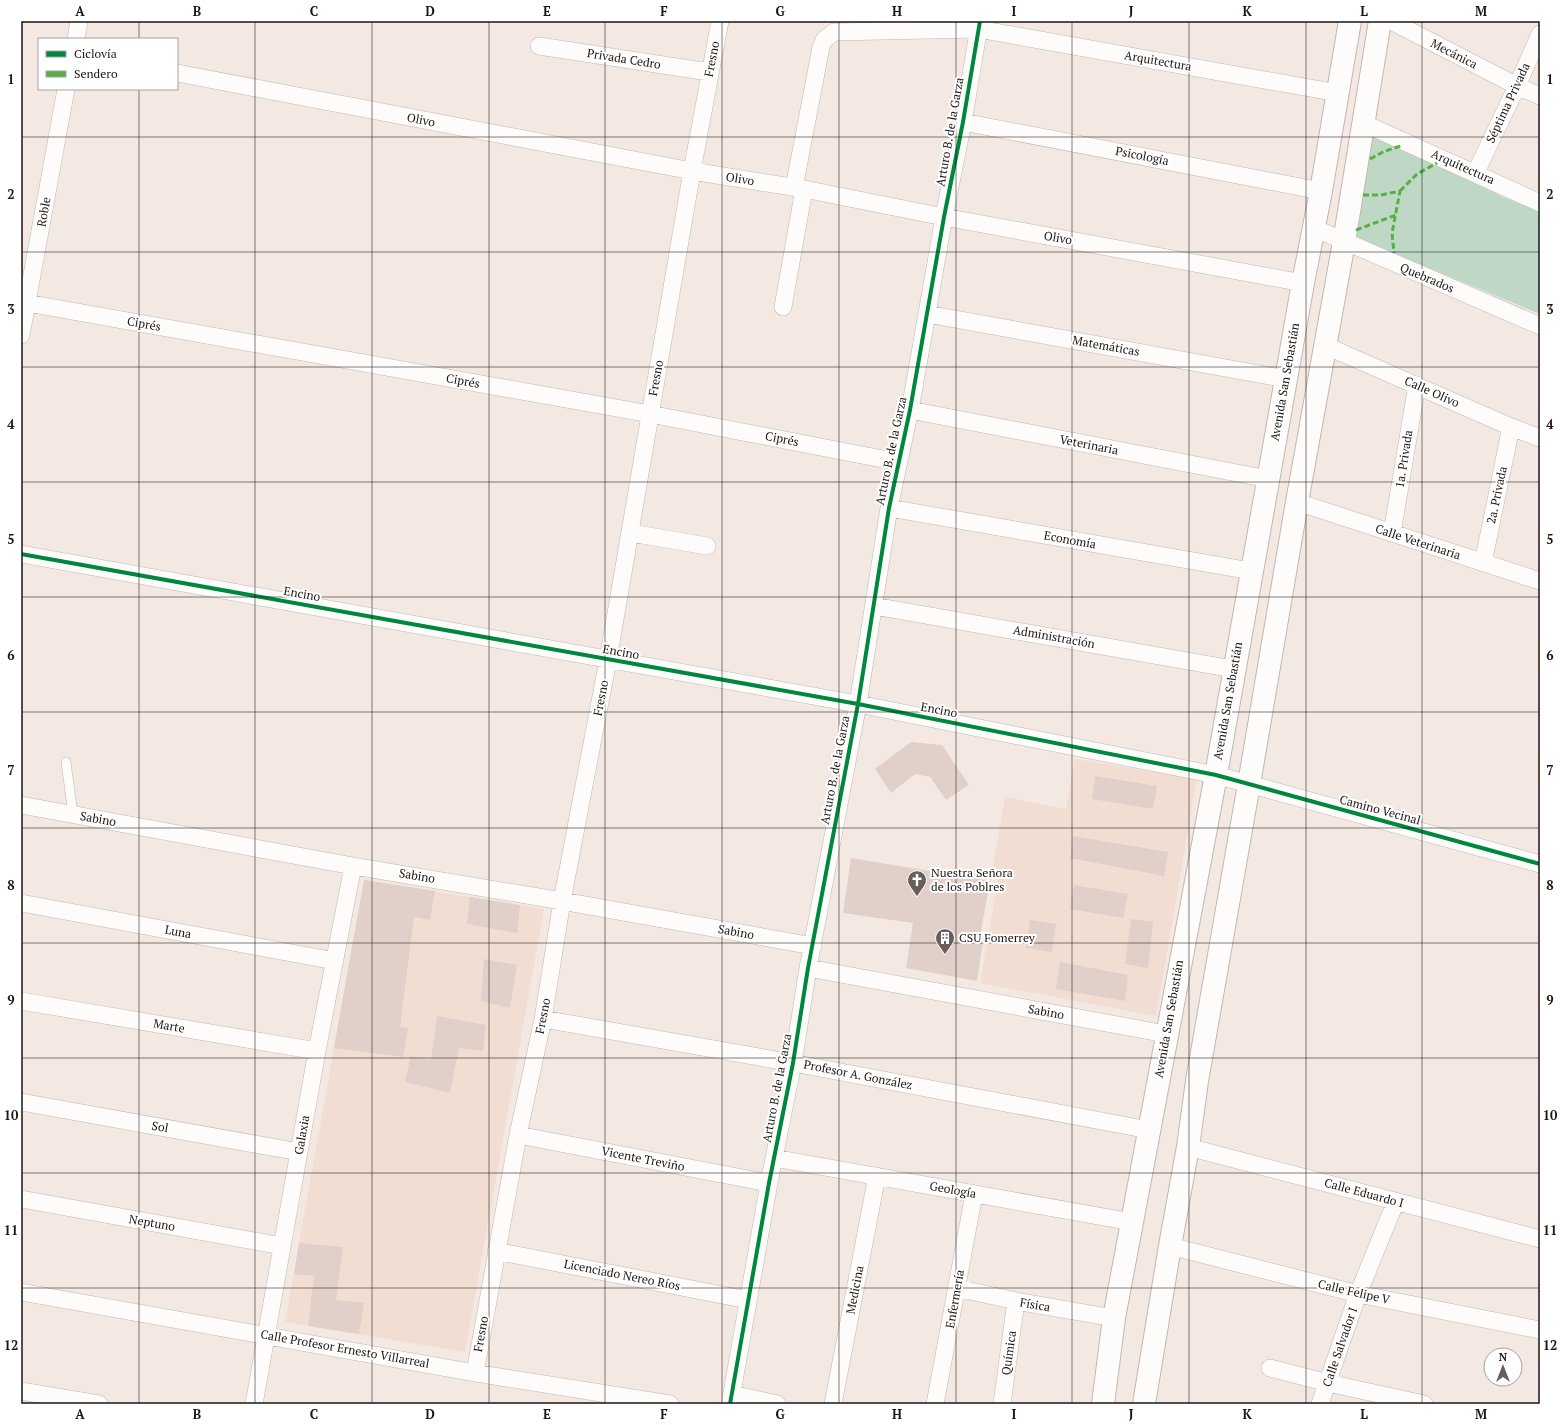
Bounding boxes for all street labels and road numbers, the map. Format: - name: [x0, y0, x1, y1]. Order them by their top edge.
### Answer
- street label: Mecánica: [1428, 35, 1480, 72]
- street label: Fresno: [701, 39, 722, 78]
- street label: Privada Cedro: [586, 45, 662, 72]
- street label: Arquitectura: [1123, 47, 1193, 74]
- street label: Séptima Privada: [1482, 60, 1533, 145]
- street label: Arturo B. de la Garza: [933, 76, 966, 188]
- street label: Olivo: [406, 109, 437, 130]
- street label: Psicología: [1114, 143, 1170, 168]
- street label: Arquitectura: [1429, 146, 1497, 187]
- street label: Olivo: [725, 169, 756, 188]
- street label: Roble: [33, 196, 54, 228]
- street label: Olivo: [1043, 228, 1074, 247]
- street label: Quebrados: [1398, 259, 1457, 296]
- street label: Ciprés: [126, 313, 162, 334]
- street label: Avenida San Sebastián: [1267, 322, 1302, 442]
- street label: Matemáticas: [1071, 332, 1141, 359]
- street label: Fresno: [645, 358, 666, 397]
- street label: Ciprés: [445, 370, 481, 391]
- street label: Calle Olivo: [1402, 373, 1462, 410]
- street label: Arturo B. de la Garza: [872, 395, 909, 506]
- street label: Ciprés: [764, 428, 800, 449]
- street label: 1a. Privada: [1392, 429, 1415, 489]
- street label: Veterinaria: [1059, 431, 1120, 458]
- street label: 2a. Privada: [1483, 465, 1510, 525]
- street label: Calle Veterinaria: [1374, 521, 1463, 562]
- street label: Economía: [1043, 528, 1097, 551]
- street label: Encino: [283, 583, 322, 604]
- street label: Administración: [1012, 622, 1096, 651]
- street label: Encino: [602, 641, 641, 662]
- street label: Avenida San Sebastián: [1210, 641, 1245, 761]
- street label: Fresno: [590, 678, 611, 717]
- street label: Encino: [919, 699, 959, 720]
- street label: Arturo B. de la Garza: [817, 714, 852, 826]
- street label: Camino Vecinal: [1338, 791, 1423, 828]
- street label: Sabino: [79, 808, 118, 829]
- street label: Sabino: [398, 865, 437, 886]
- street label: Sabino: [717, 921, 756, 942]
- street label: Luna: [164, 922, 193, 941]
- street label: Avenida San Sebastián: [1151, 959, 1186, 1079]
- street label: Fresno: [532, 996, 553, 1035]
- street label: Sabino: [1027, 1001, 1066, 1022]
- street label: Marte: [152, 1015, 186, 1036]
- street label: Arturo B. de la Garza: [759, 1032, 794, 1144]
- street label: Profesor A. González: [802, 1057, 914, 1092]
- street label: Galaxia: [291, 1114, 312, 1156]
- street label: Sol: [151, 1118, 170, 1135]
- street label: Vicente Treviño: [600, 1143, 686, 1174]
- street label: Calle Eduardo I: [1323, 1175, 1405, 1210]
- street label: Geología: [929, 1178, 978, 1201]
- street label: Neptuno: [128, 1211, 177, 1234]
- street label: Licenciado Nereo Ríos: [563, 1256, 682, 1293]
- street label: Medicina: [842, 1264, 867, 1315]
- street label: Enfermería: [942, 1268, 967, 1329]
- street label: Calle Felipe V: [1317, 1276, 1392, 1307]
- street label: Física: [1019, 1294, 1051, 1315]
- street label: Calle Salvador I: [1319, 1305, 1360, 1389]
- street label: Fresno: [470, 1314, 491, 1353]
- street label: Calle Profesor Ernesto Villarreal: [259, 1326, 431, 1371]
- street label: Química: [998, 1330, 1019, 1376]

